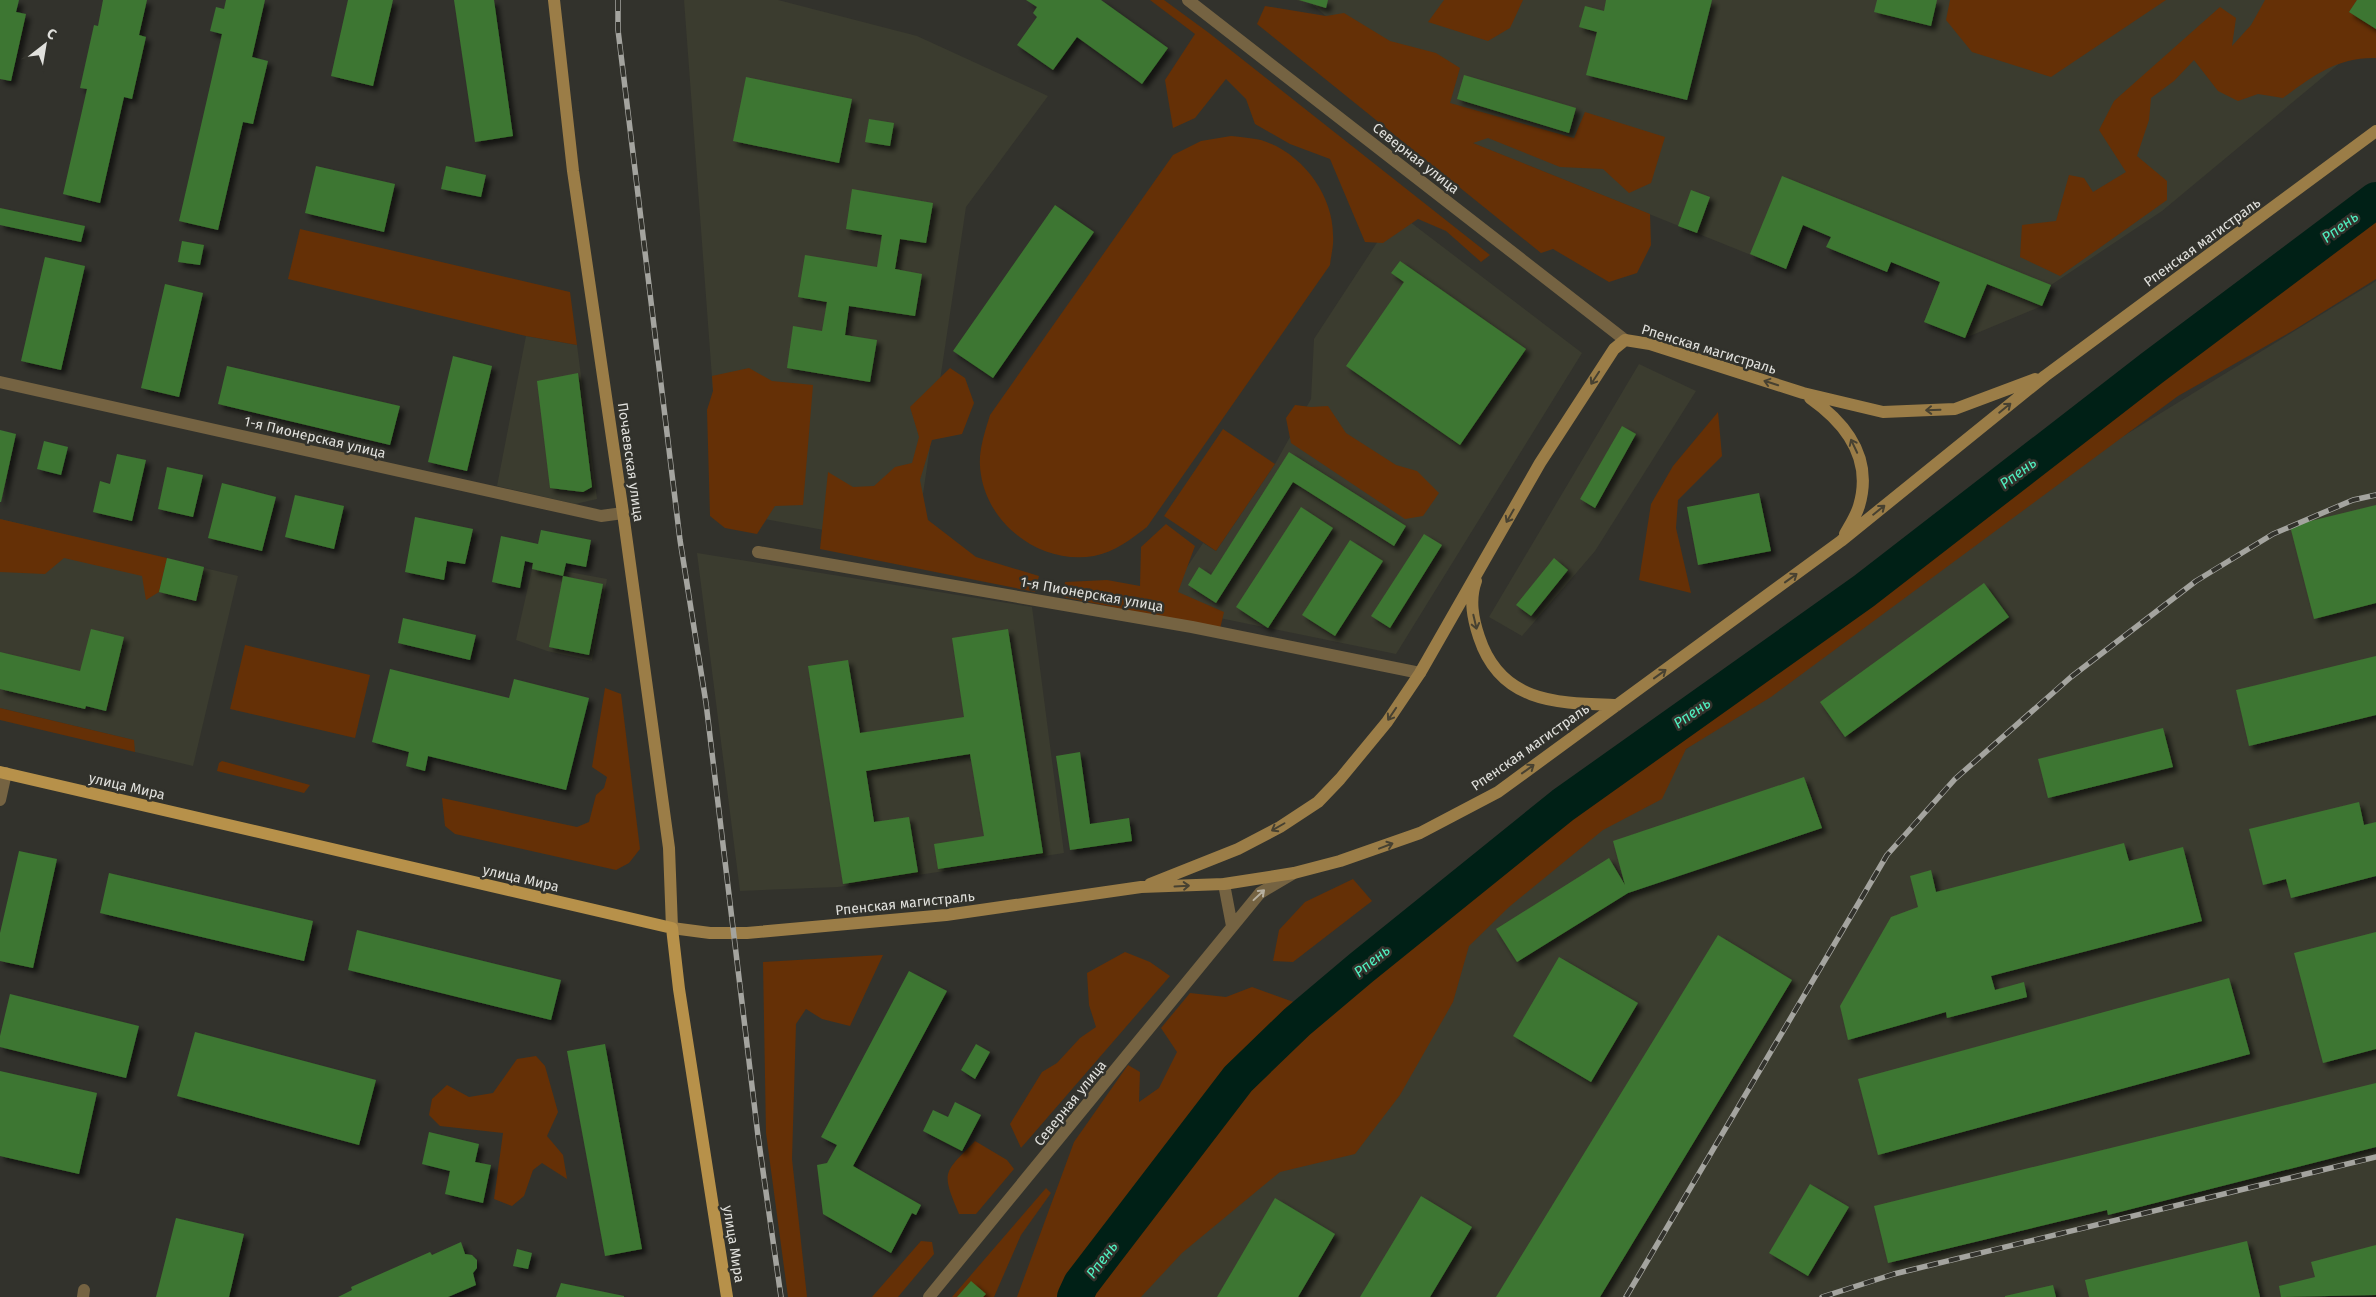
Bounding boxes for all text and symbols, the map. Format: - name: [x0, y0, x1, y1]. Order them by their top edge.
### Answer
- north arrow: [20, 20, 70, 70]
- text: С: [44, 25, 59, 44]
- street label: Северная улица: [1369, 119, 1462, 198]
- street label: Рпенская магистраль: [2141, 194, 2264, 291]
- water label: Рпень: [2318, 207, 2362, 247]
- street label: Рпенская магистраль: [1639, 321, 1778, 378]
- one-way arrow: [1590, 371, 1600, 385]
- one-way arrow: [1763, 378, 1779, 387]
- street label: Почаевская улица: [614, 401, 647, 523]
- one-way arrow: [1999, 402, 2012, 413]
- one-way arrow: [1925, 405, 1941, 415]
- street label: 1-я Пионерская улица: [242, 413, 387, 462]
- one-way arrow: [1849, 439, 1859, 454]
- water label: Рпень: [1996, 453, 2040, 493]
- one-way arrow: [1872, 504, 1885, 515]
- one-way arrow: [1504, 509, 1514, 523]
- one-way arrow: [1784, 572, 1797, 583]
- street label: 1-я Пионерская улица: [1019, 574, 1165, 615]
- one-way arrow: [1471, 613, 1480, 629]
- one-way arrow: [1653, 669, 1667, 679]
- water label: Рпень: [1670, 694, 1714, 732]
- street label: Рпенская магистраль: [1468, 700, 1593, 795]
- one-way arrow: [1387, 706, 1397, 720]
- one-way arrow: [1521, 764, 1535, 775]
- street label: улица Мира: [87, 769, 167, 804]
- one-way arrow: [1272, 823, 1286, 833]
- one-way arrow: [1378, 841, 1393, 850]
- street label: улица Мира: [481, 861, 561, 896]
- one-way arrow: [1174, 881, 1190, 890]
- street label: Рпенская магистраль: [834, 888, 976, 919]
- one-way arrow: [1253, 889, 1266, 901]
- water label: Рпень: [1350, 941, 1394, 981]
- street label: Северная улица: [1031, 1057, 1110, 1150]
- street label: улица Мира: [719, 1204, 748, 1284]
- water label: Рпень: [1082, 1238, 1122, 1282]

